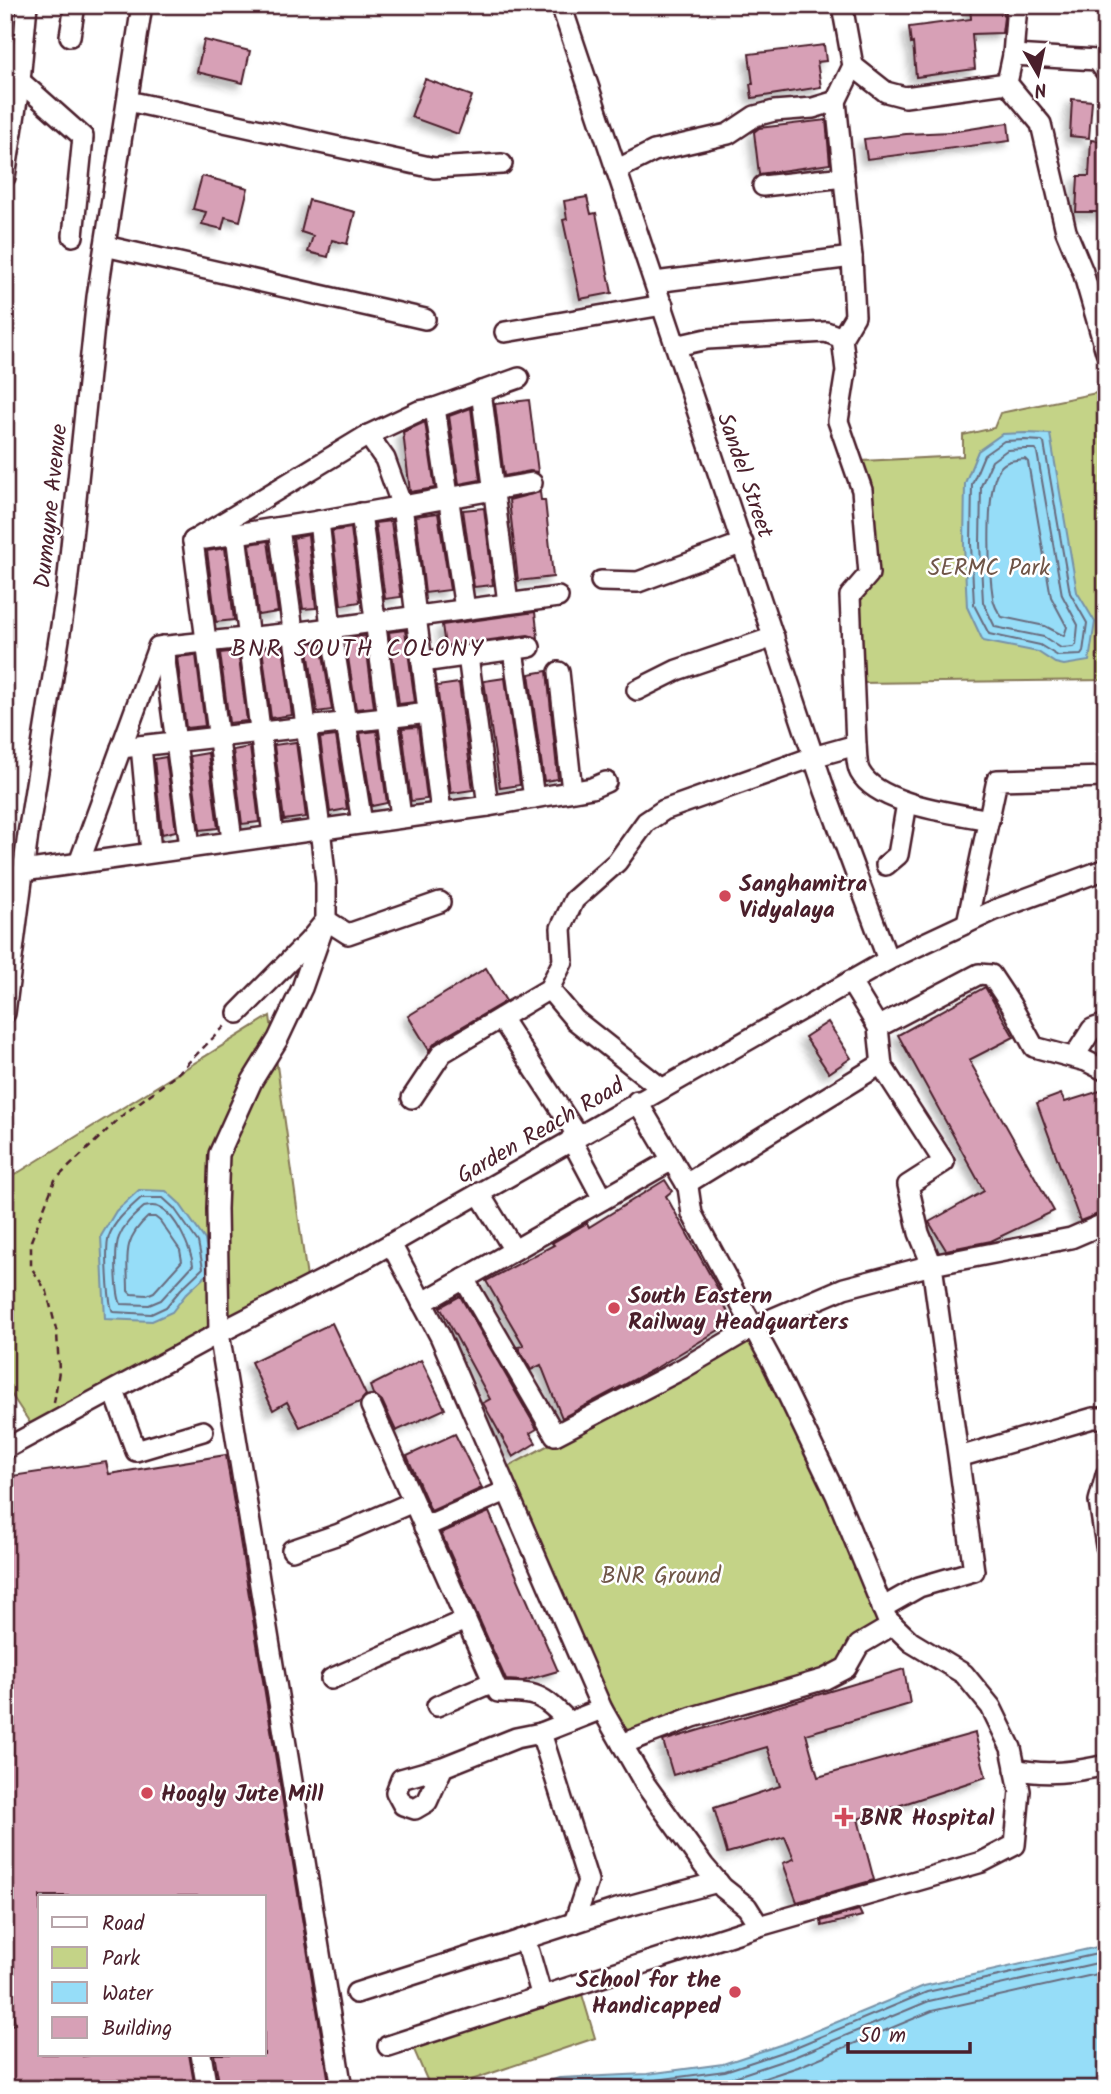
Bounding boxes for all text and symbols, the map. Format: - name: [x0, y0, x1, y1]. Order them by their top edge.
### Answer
- north arrow: [1002, 38, 1072, 108]
- text: N: [1032, 73, 1049, 105]
- street label: Sandel Street: [706, 408, 783, 544]
- street label: Dumayne Avenue: [25, 422, 79, 590]
- park label: SERMC Park: [928, 551, 1050, 587]
- district label: BNR SOUTH COLONY: [231, 630, 485, 669]
- place label: Sanghamitra Vidyalaya: [739, 867, 867, 929]
- marker: Sanghamitra Vidyalaya: [717, 888, 733, 904]
- street label: Garden Reach Road: [450, 1069, 632, 1194]
- place label: South Eastern Railway Headquarters: [628, 1279, 849, 1341]
- marker: South Eastern Railway Headquarters: [606, 1300, 622, 1316]
- park label: BNR Ground: [601, 1559, 721, 1595]
- place label: Hoogly Jute Mill: [161, 1777, 324, 1813]
- marker: Hoogly Jute Mill: [139, 1785, 155, 1801]
- place label: BNR Hospital: [860, 1801, 995, 1837]
- marker: BNR Hospital: [834, 1807, 854, 1827]
- legend: [38, 1895, 266, 2056]
- text: Road: [102, 1908, 145, 1941]
- text: Park: [102, 1943, 140, 1976]
- place label: School for the Handicapped: [576, 1963, 722, 2025]
- text: Water: [102, 1978, 154, 2011]
- marker: School for the Handicapped: [727, 1984, 743, 2000]
- scale bar: [848, 2010, 971, 2054]
- text: Building: [102, 2013, 172, 2046]
- text: 50 m: [859, 2020, 906, 2053]

